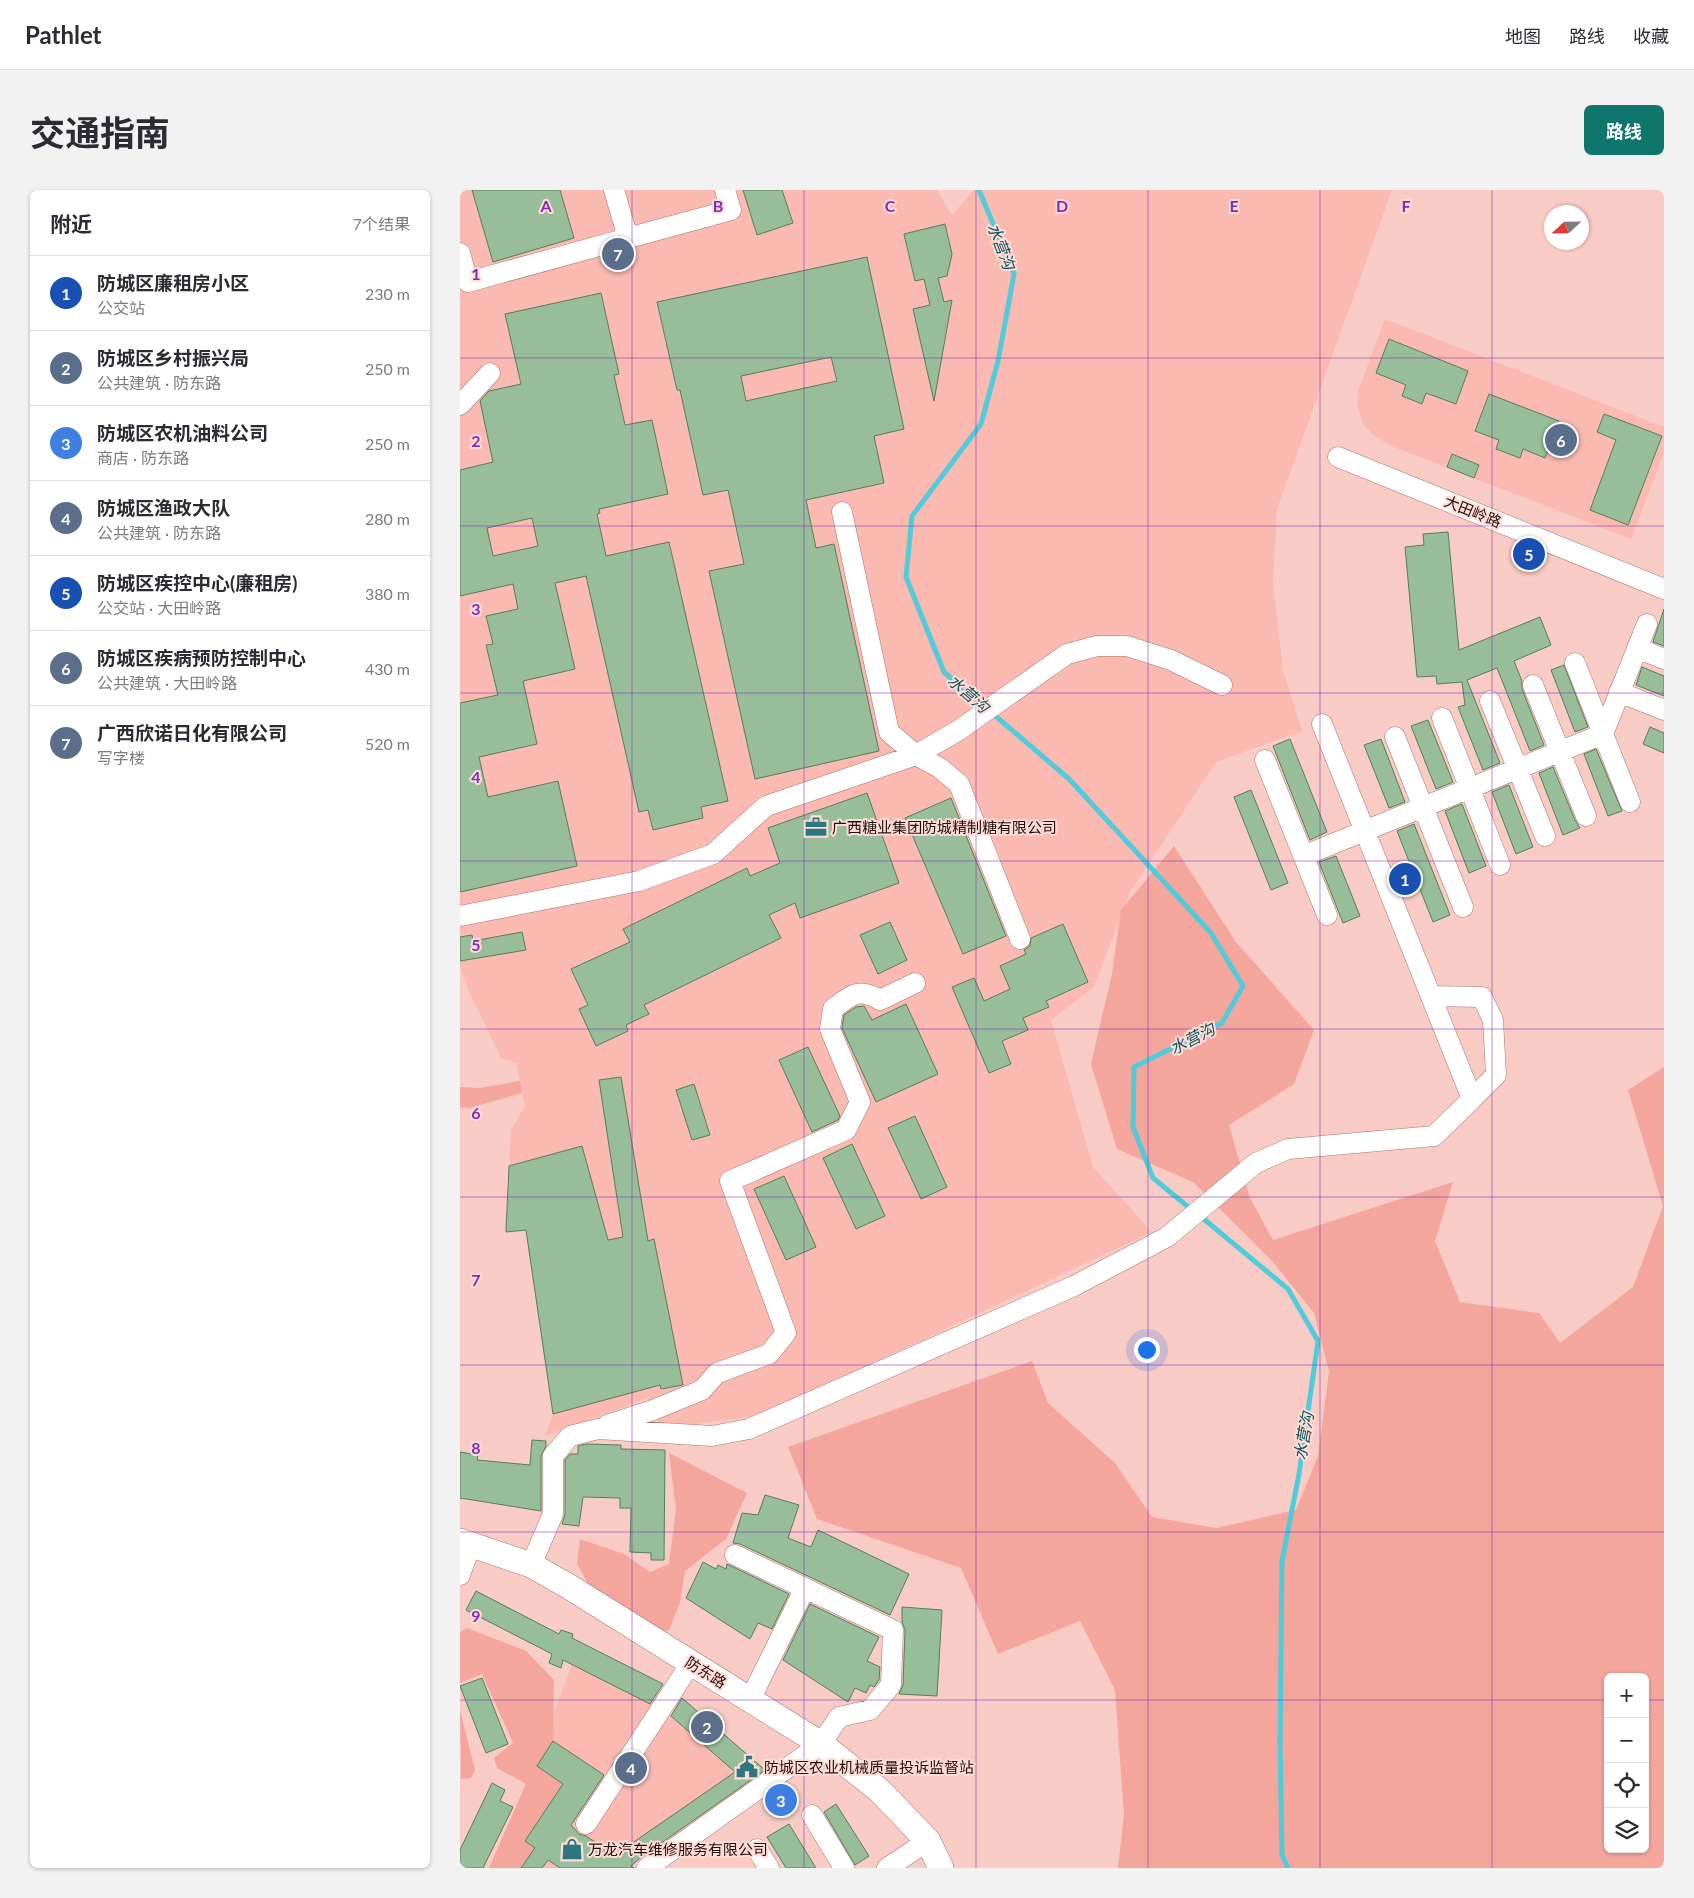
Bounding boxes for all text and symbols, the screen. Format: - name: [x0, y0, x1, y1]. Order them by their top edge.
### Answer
- text: Pathlet: [25, 20, 102, 49]
- text: 地图: [1505, 25, 1541, 47]
- text: 路线: [1569, 25, 1605, 47]
- text: 收藏: [1633, 25, 1669, 47]
- button: 路线: [1584, 105, 1664, 155]
- text: 交通指南: [30, 111, 170, 153]
- text: A: [539, 196, 552, 215]
- text: B: [713, 196, 723, 215]
- text: C: [885, 196, 896, 215]
- text: D: [1056, 196, 1068, 215]
- text: E: [1229, 196, 1239, 215]
- text: F: [1401, 196, 1411, 215]
- north arrow: [1544, 205, 1589, 250]
- text: 附近: [50, 211, 92, 236]
- text: 7个结果: [353, 214, 410, 233]
- water label: 水营沟: [985, 220, 1020, 274]
- pin: 7: [602, 235, 634, 273]
- text: 1: [471, 264, 481, 283]
- text: 防城区廉租房小区: [97, 271, 249, 294]
- text: 1: [61, 284, 71, 303]
- text: 230 m: [365, 284, 410, 303]
- text: 公交站: [97, 298, 145, 317]
- text: 防城区乡村振兴局: [97, 346, 249, 369]
- text: 2: [61, 359, 71, 378]
- text: 250 m: [365, 359, 410, 378]
- text: 公共建筑 · 防东路: [97, 373, 221, 392]
- text: 防城区农机油料公司: [97, 421, 268, 444]
- pin: 6: [1545, 421, 1577, 459]
- text: 2: [471, 431, 481, 450]
- text: 3: [61, 434, 71, 453]
- text: 250 m: [365, 434, 410, 453]
- text: 商店 · 防东路: [97, 448, 189, 467]
- street label: 大田岭路: [1442, 491, 1504, 531]
- text: 防城区渔政大队: [97, 496, 230, 519]
- text: 4: [61, 509, 71, 528]
- text: 280 m: [365, 509, 410, 528]
- text: 公共建筑 · 防东路: [97, 523, 221, 542]
- pin: 5: [1513, 535, 1545, 573]
- text: 防城区疾控中心(廉租房): [97, 571, 297, 594]
- text: 5: [61, 584, 71, 603]
- text: 380 m: [365, 584, 410, 603]
- text: 公交站 · 大田岭路: [97, 598, 221, 617]
- text: 3: [471, 599, 481, 618]
- text: 防城区疾病预防控制中心: [97, 646, 306, 669]
- text: 6: [61, 659, 71, 678]
- text: 430 m: [365, 659, 410, 678]
- water label: 水营沟: [945, 670, 995, 717]
- text: 公共建筑 · 大田岭路: [97, 673, 237, 692]
- text: 广西欣诺日化有限公司: [97, 721, 287, 744]
- text: 7: [61, 734, 71, 753]
- text: 520 m: [365, 734, 410, 753]
- text: 写字楼: [97, 748, 145, 767]
- text: 4: [471, 767, 481, 786]
- office icon: 广西糖业集团防城精制糖有限公司: [803, 814, 829, 840]
- place label: 广西糖业集团防城精制糖有限公司: [832, 818, 1057, 836]
- pin: 1: [1389, 860, 1421, 898]
- text: 5: [471, 935, 481, 954]
- water label: 水营沟: [1166, 1018, 1219, 1057]
- text: 6: [471, 1103, 481, 1122]
- text: 7: [471, 1270, 481, 1289]
- your location: [1134, 1337, 1160, 1363]
- water label: 水营沟: [1289, 1409, 1317, 1461]
- text: 8: [471, 1438, 481, 1457]
- text: 9: [471, 1606, 481, 1625]
- street label: 防东路: [682, 1652, 730, 1692]
- map controls: [1604, 1673, 1649, 1853]
- button: +: [1604, 1673, 1649, 1718]
- pin: 2: [691, 1708, 723, 1746]
- button: −: [1604, 1718, 1649, 1763]
- pin: 4: [615, 1749, 647, 1787]
- public building icon: 防城区农业机械质量投诉监督站: [734, 1754, 760, 1780]
- place label: 防城区农业机械质量投诉监督站: [764, 1758, 974, 1776]
- button: locate: [1604, 1763, 1649, 1808]
- pin: 3: [765, 1781, 797, 1819]
- button: layers: [1604, 1808, 1649, 1853]
- shop icon: 万龙汽车维修服务有限公司: [559, 1836, 585, 1862]
- place label: 万龙汽车维修服务有限公司: [588, 1840, 768, 1858]

